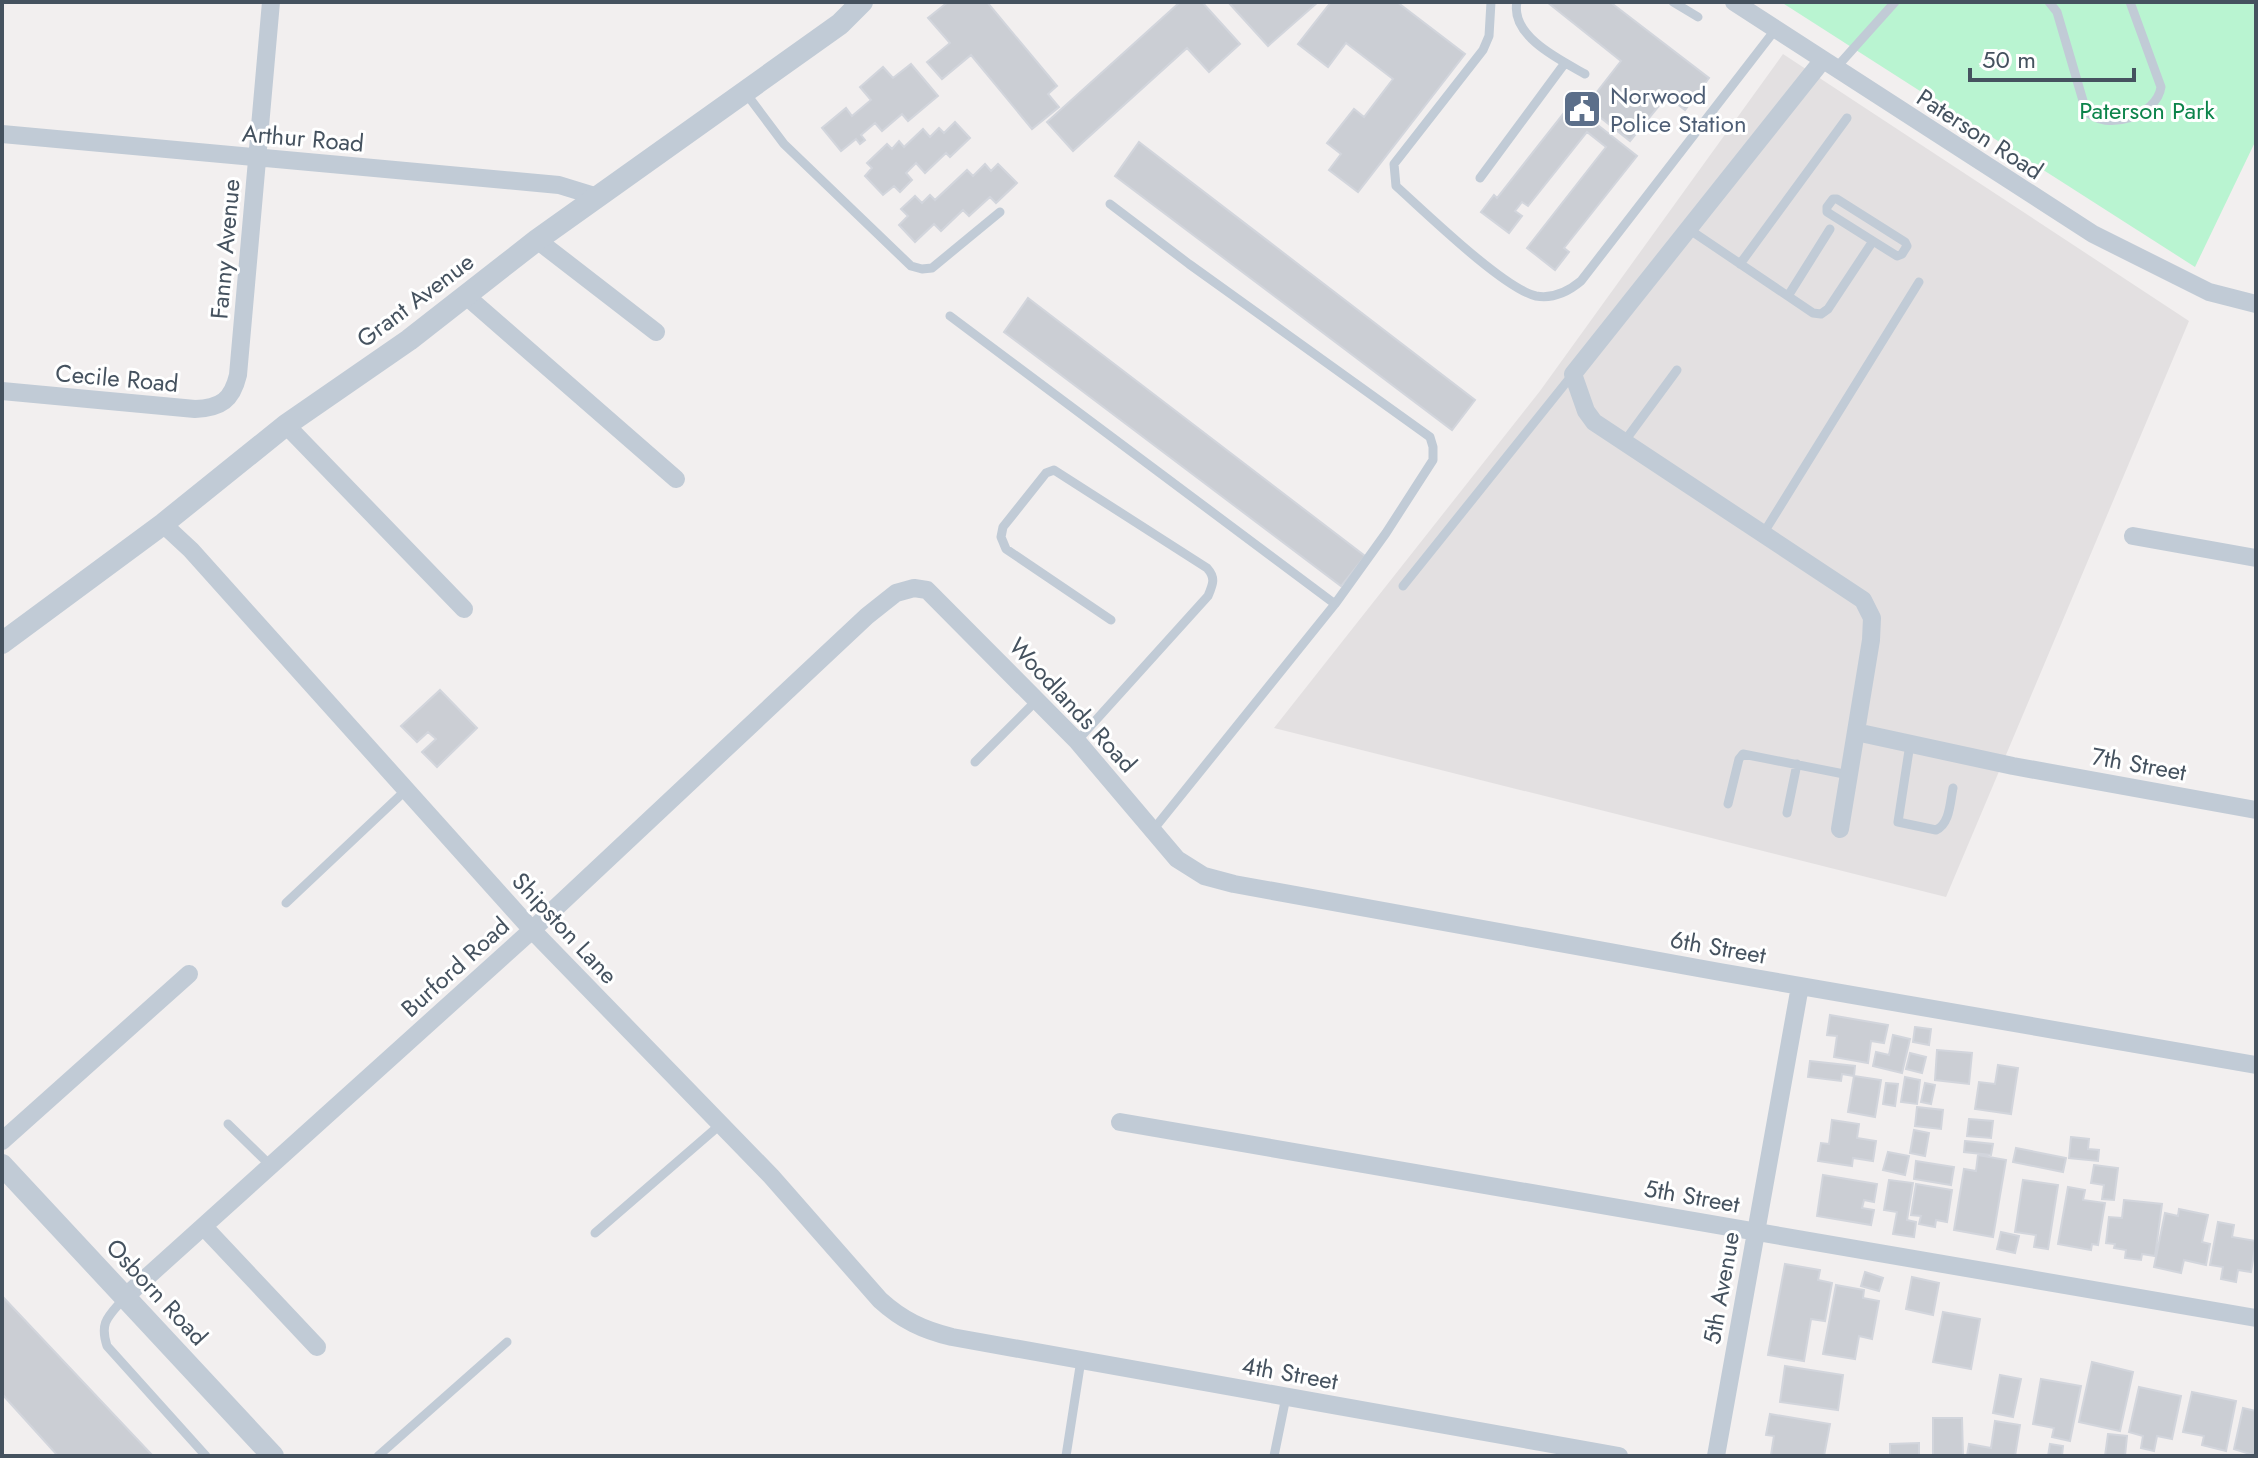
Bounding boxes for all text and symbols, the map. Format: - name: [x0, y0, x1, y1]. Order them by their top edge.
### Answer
- scale bar: [1970, 32, 2134, 82]
- text: 50 m: [1982, 42, 2036, 77]
- place label: Norwood Police Station: [1610, 78, 1747, 141]
- street label: Paterson Road: [1910, 80, 2050, 188]
- public building icon: Norwood Police Station: [1561, 88, 1603, 130]
- park label: Paterson Park: [2079, 93, 2215, 128]
- street label: Arthur Road: [241, 115, 365, 161]
- street label: Fanny Avenue: [201, 178, 249, 320]
- street label: Grant Avenue: [349, 244, 481, 356]
- street label: Cecile Road: [54, 355, 180, 401]
- street label: Woodlands Road: [1001, 630, 1145, 780]
- street label: 7th Street: [2089, 738, 2189, 790]
- street label: Shipston Lane: [504, 864, 626, 992]
- street label: Burford Road: [393, 909, 517, 1025]
- street label: 6th Street: [1667, 921, 1769, 973]
- street label: 5th Street: [1642, 1170, 1743, 1222]
- street label: 5th Avenue: [1694, 1229, 1748, 1347]
- street label: Osborn Road: [98, 1231, 216, 1353]
- street label: 4th Street: [1239, 1347, 1341, 1399]

